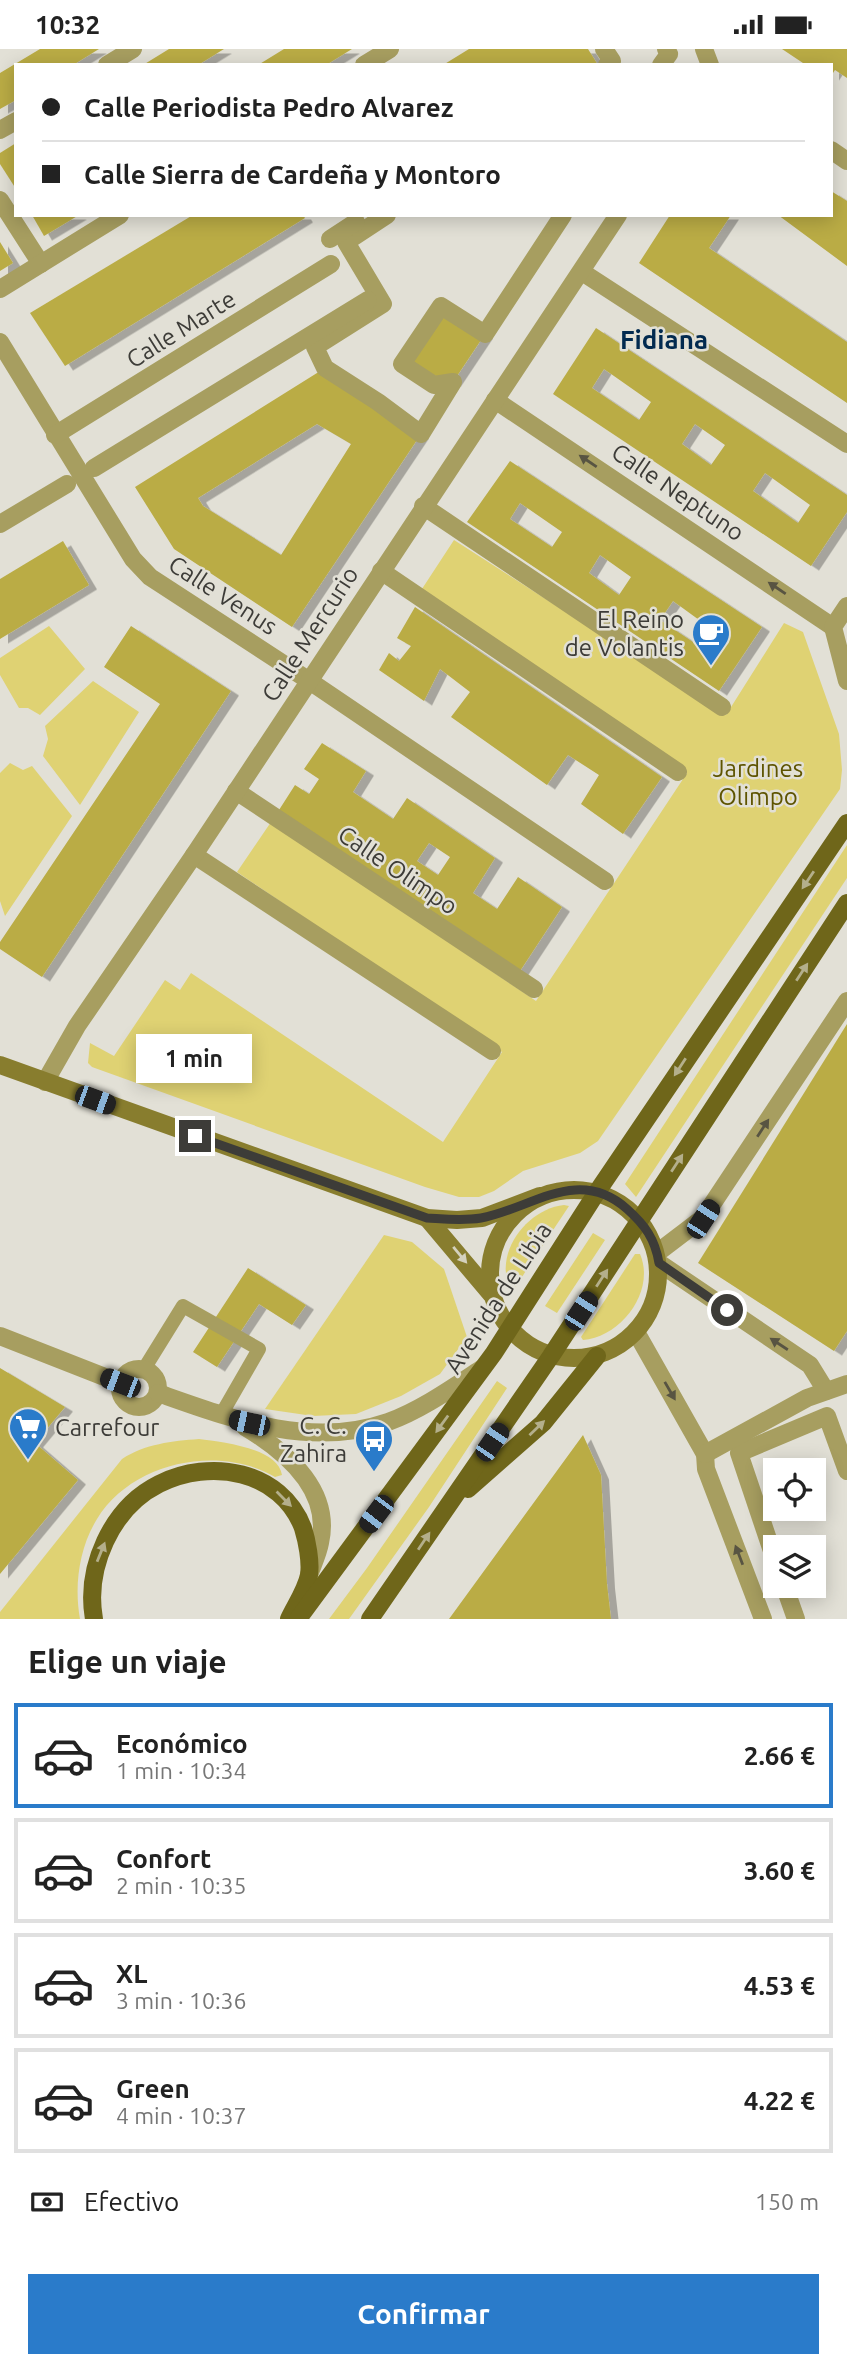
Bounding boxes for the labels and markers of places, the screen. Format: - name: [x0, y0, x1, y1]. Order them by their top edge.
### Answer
- place label: El Reino de Volantis: [565, 606, 684, 661]
- cafe icon: El Reino de Volantis: [690, 612, 732, 667]
- supermarket icon: Carrefour: [7, 1406, 49, 1461]
- place label: C. C. Zahira: [280, 1412, 347, 1467]
- place label: Carrefour: [55, 1414, 159, 1441]
- bus stop icon: C. C. Zahira: [353, 1418, 395, 1473]

